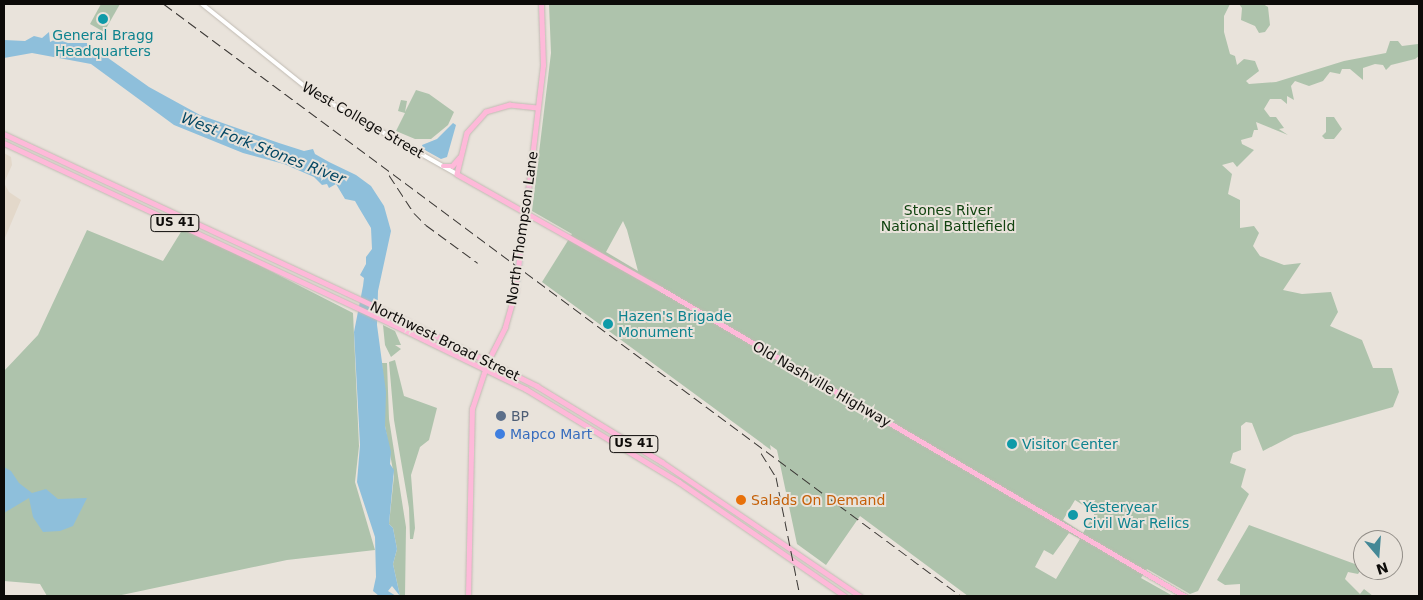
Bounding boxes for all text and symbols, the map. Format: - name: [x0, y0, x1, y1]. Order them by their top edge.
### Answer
- marker: General Bragg Headquarters: [97, 13, 109, 25]
- place label: General Bragg Headquarters: [52, 27, 154, 59]
- street label: West College Street: [299, 78, 427, 162]
- water label: West Fork Stones River: [178, 109, 348, 189]
- street label: North Thompson Lane: [503, 150, 541, 306]
- park label: Stones River National Battlefield: [881, 202, 1015, 234]
- road number: US 41: [150, 214, 200, 232]
- street label: Northwest Broad Street: [367, 297, 523, 385]
- place label: Hazen's Brigade Monument: [618, 308, 732, 341]
- marker: Hazen's Brigade Monument: [602, 318, 614, 330]
- street label: Old Nashville Highway: [750, 337, 894, 431]
- place label: BP: [511, 408, 529, 424]
- marker: BP: [495, 410, 507, 422]
- place label: Mapco Mart: [510, 426, 592, 442]
- marker: Mapco Mart: [494, 428, 506, 440]
- road number: US 41: [609, 434, 659, 454]
- place label: Visitor Center: [1022, 436, 1118, 452]
- marker: Visitor Center: [1006, 438, 1018, 450]
- place label: Salads On Demand: [751, 492, 885, 508]
- marker: Salads On Demand: [735, 494, 747, 506]
- place label: Yesteryear Civil War Relics: [1083, 499, 1189, 532]
- marker: Yesteryear Civil War Relics: [1067, 509, 1079, 521]
- north arrow: [1353, 530, 1403, 580]
- text: N: [1374, 559, 1390, 578]

